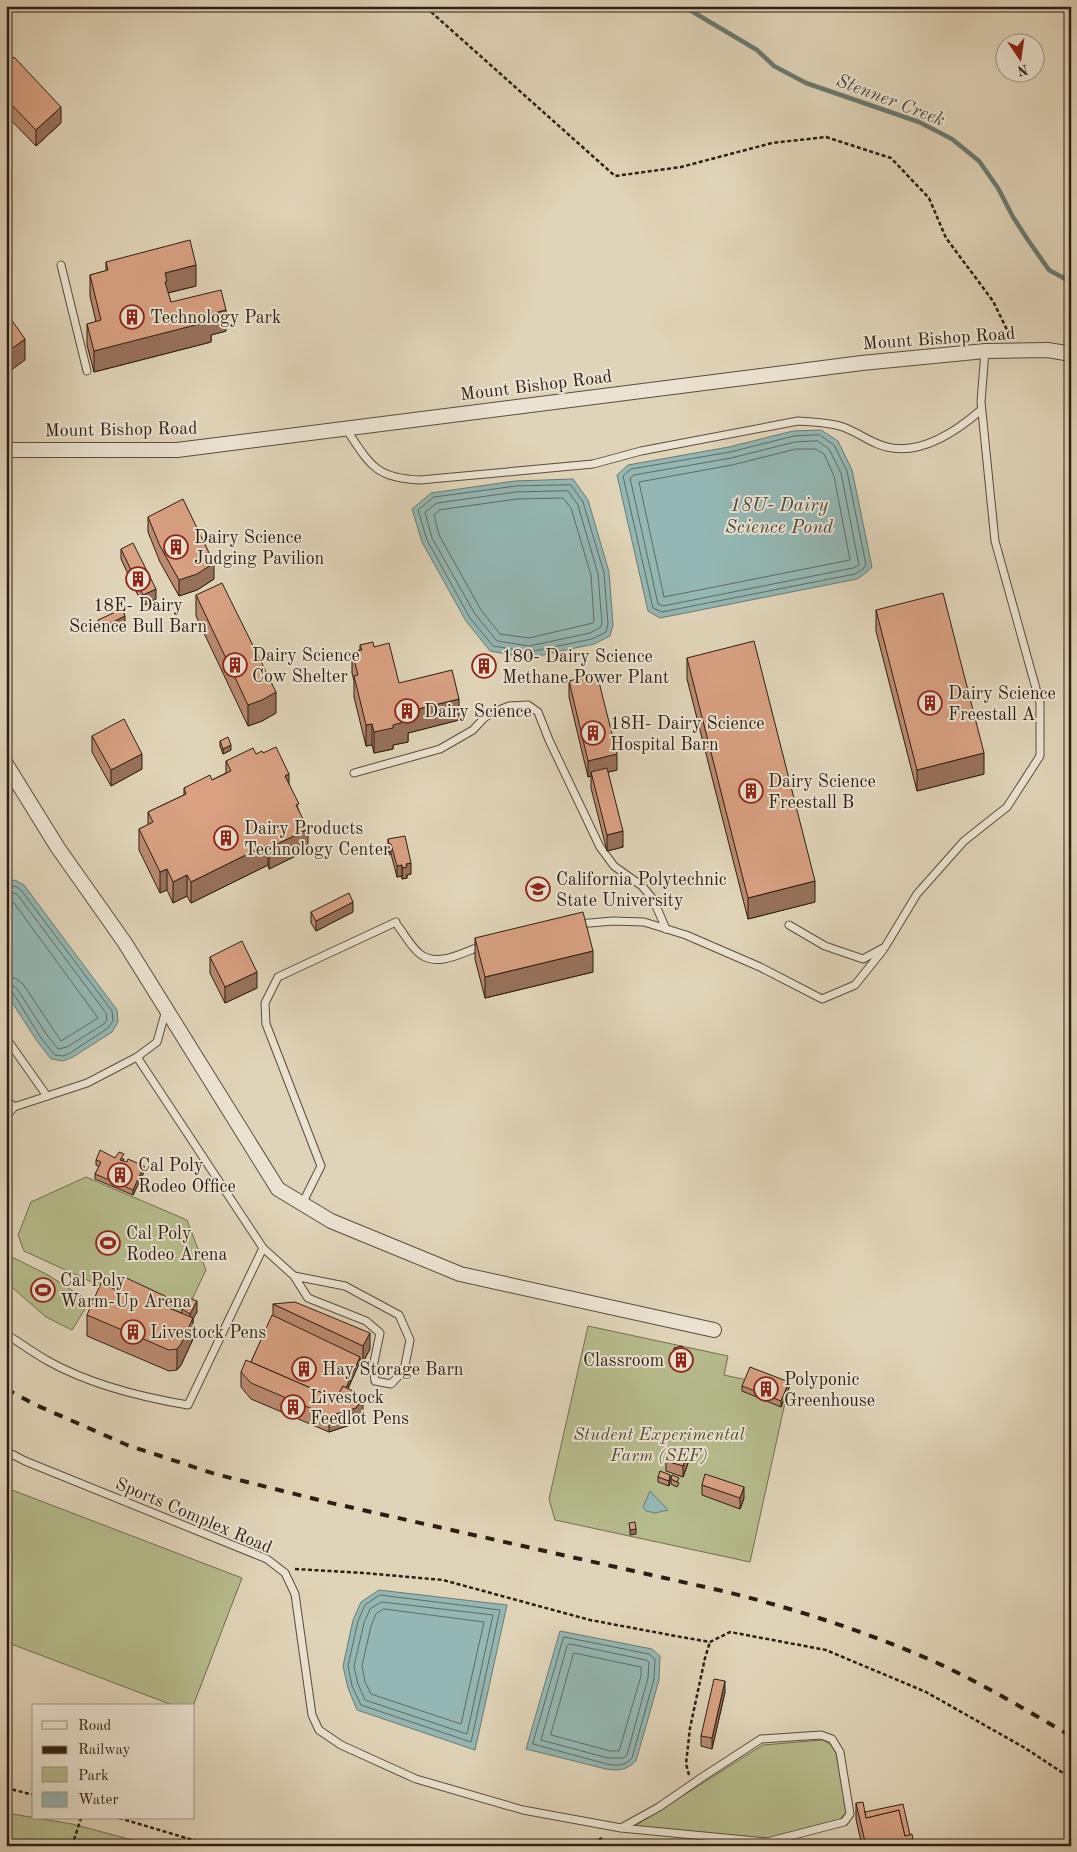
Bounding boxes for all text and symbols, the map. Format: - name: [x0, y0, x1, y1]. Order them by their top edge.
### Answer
- north arrow: [994, 32, 1044, 82]
- text: N: [1016, 62, 1029, 78]
- water label: Stenner Creek: [833, 72, 947, 131]
- building icon: Technology Park: [119, 304, 145, 330]
- place label: Technology Park: [150, 309, 281, 327]
- street label: Mount Bishop Road: [862, 325, 1016, 353]
- street label: Mount Bishop Road: [459, 368, 613, 404]
- street label: Mount Bishop Road: [44, 420, 198, 440]
- water label: 18U- Dairy Science Pond: [725, 497, 834, 538]
- place label: Dairy Science Judging Pavilion: [194, 529, 325, 568]
- building icon: Dairy Science Judging Pavilion: [163, 534, 189, 560]
- building icon: 18E- Dairy Science Bull Barn: [125, 566, 151, 592]
- place label: 18E- Dairy Science Bull Barn: [69, 597, 207, 636]
- place label: Dairy Science Cow Shelter: [252, 647, 360, 686]
- place label: 180- Dairy Science Methane Power Plant: [502, 648, 669, 687]
- building icon: Dairy Science Cow Shelter: [222, 652, 248, 678]
- building icon: 180- Dairy Science Methane Power Plant: [471, 653, 497, 679]
- place label: Dairy Science Freestall A: [948, 685, 1056, 724]
- building icon: Dairy Science Freestall A: [917, 690, 943, 716]
- building icon: Dairy Science: [394, 698, 420, 724]
- place label: Dairy Science: [424, 703, 532, 721]
- place label: 18H- Dairy Science Hospital Barn: [610, 715, 765, 754]
- building icon: 18H- Dairy Science Hospital Barn: [580, 720, 606, 746]
- place label: Dairy Science Freestall B: [768, 773, 876, 812]
- building icon: Dairy Science Freestall B: [738, 778, 764, 804]
- place label: Dairy Products Technology Center: [244, 820, 391, 859]
- building icon: Dairy Products Technology Center: [213, 825, 239, 851]
- place label: California Polytechnic State University: [556, 871, 727, 910]
- school or university icon: California Polytechnic State University: [525, 876, 551, 902]
- place label: Cal Poly Rodeo Office: [138, 1157, 236, 1196]
- building icon: Cal Poly Rodeo Office: [107, 1162, 133, 1188]
- place label: Cal Poly Rodeo Arena: [126, 1225, 228, 1264]
- sports icon: Cal Poly Rodeo Arena: [95, 1230, 121, 1256]
- place label: Cal Poly Warm-Up Arena: [60, 1272, 192, 1311]
- sports icon: Cal Poly Warm-Up Arena: [30, 1277, 56, 1303]
- building icon: Livestock Pens: [120, 1319, 146, 1345]
- place label: Livestock Pens: [150, 1324, 266, 1342]
- building icon: Classroom: [668, 1347, 694, 1373]
- place label: Classroom: [583, 1352, 664, 1370]
- building icon: Hay Storage Barn: [291, 1356, 317, 1382]
- place label: Hay Storage Barn: [322, 1361, 464, 1379]
- place label: Polyponic Greenhouse: [784, 1371, 875, 1410]
- building icon: Polyponic Greenhouse: [753, 1376, 779, 1402]
- place label: Livestock Feedlot Pens: [310, 1389, 409, 1428]
- building icon: Livestock Feedlot Pens: [280, 1394, 306, 1420]
- park label: Student Experimental Farm (SEF): [573, 1426, 746, 1465]
- street label: Sports Complex Road: [113, 1475, 275, 1557]
- legend: [32, 1704, 195, 1820]
- text: Road: [78, 1719, 112, 1734]
- text: Railway: [78, 1743, 131, 1758]
- text: Park: [78, 1769, 109, 1784]
- text: Water: [78, 1793, 119, 1808]

